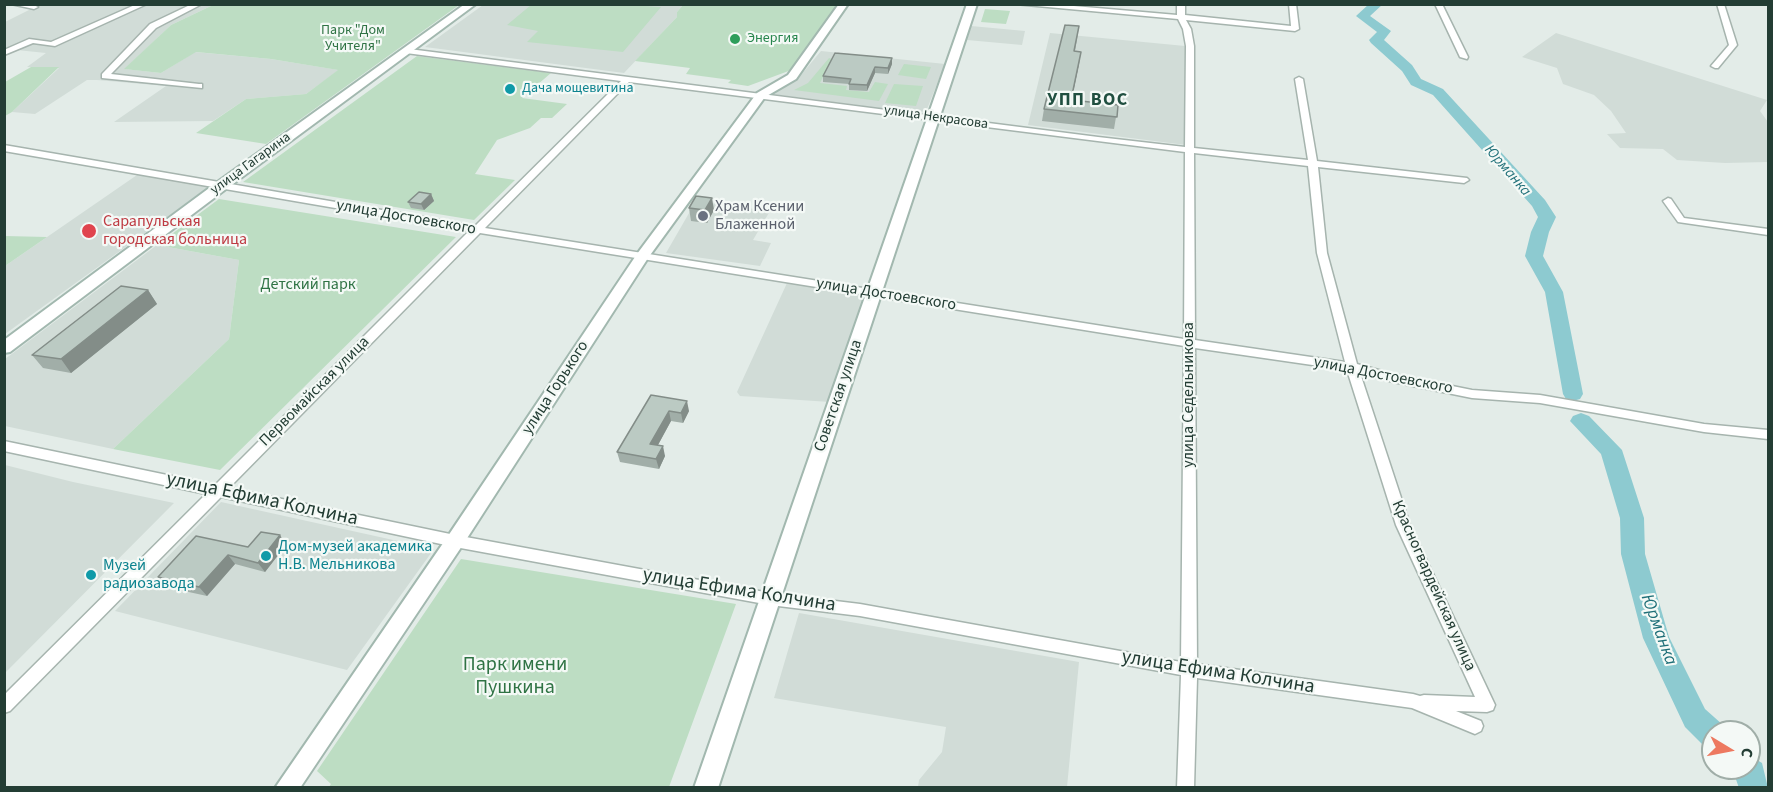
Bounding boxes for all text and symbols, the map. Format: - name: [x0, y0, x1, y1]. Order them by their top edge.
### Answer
- park label: Парк "Дом Учителя": [321, 23, 385, 56]
- place label: Энергия: [747, 31, 798, 47]
- marker: Энергия: [728, 32, 742, 46]
- place label: Дача мощевитина: [522, 81, 633, 97]
- marker: Дача мощевитина: [503, 82, 517, 96]
- district label: УПП ВОС: [1047, 90, 1129, 112]
- street label: улица Некрасова: [883, 102, 989, 134]
- street label: улица Гагарина: [208, 129, 294, 199]
- water label: Юрманка: [1480, 142, 1534, 200]
- street label: улица Достоевского: [335, 196, 477, 240]
- place label: Храм Ксении Блаженной: [715, 197, 804, 235]
- marker: Храм Ксении Блаженной: [696, 209, 710, 223]
- place label: Сарапульская городская больница: [103, 212, 247, 250]
- marker: Сарапульская городская больница: [80, 222, 98, 240]
- street label: улица Достоевского: [815, 274, 957, 316]
- park label: Детский парк: [260, 275, 356, 295]
- street label: улица Седельникова: [1179, 322, 1199, 468]
- street label: Первомайская улица: [256, 333, 374, 451]
- street label: Советская улица: [811, 337, 867, 455]
- street label: улица Горького: [519, 338, 593, 438]
- street label: улица Достоевского: [1312, 353, 1454, 399]
- street label: улица Ефима Колчина: [164, 468, 360, 532]
- street label: Красногвардейская улица: [1387, 498, 1479, 674]
- place label: Дом-музей академика Н.В. Мельникова: [278, 537, 432, 575]
- marker: Дом-музей академика Н.В. Мельникова: [259, 549, 273, 563]
- place label: Музей радиозавода: [103, 556, 194, 594]
- street label: улица Ефима Колчина: [641, 564, 837, 618]
- marker: Музей радиозавода: [84, 568, 98, 582]
- water label: Юрманка: [1635, 591, 1681, 669]
- street label: улица Ефима Колчина: [1120, 646, 1316, 700]
- park label: Парк имени Пушкина: [463, 654, 567, 701]
- north arrow: [1701, 720, 1761, 780]
- text: С: [1735, 746, 1758, 759]

